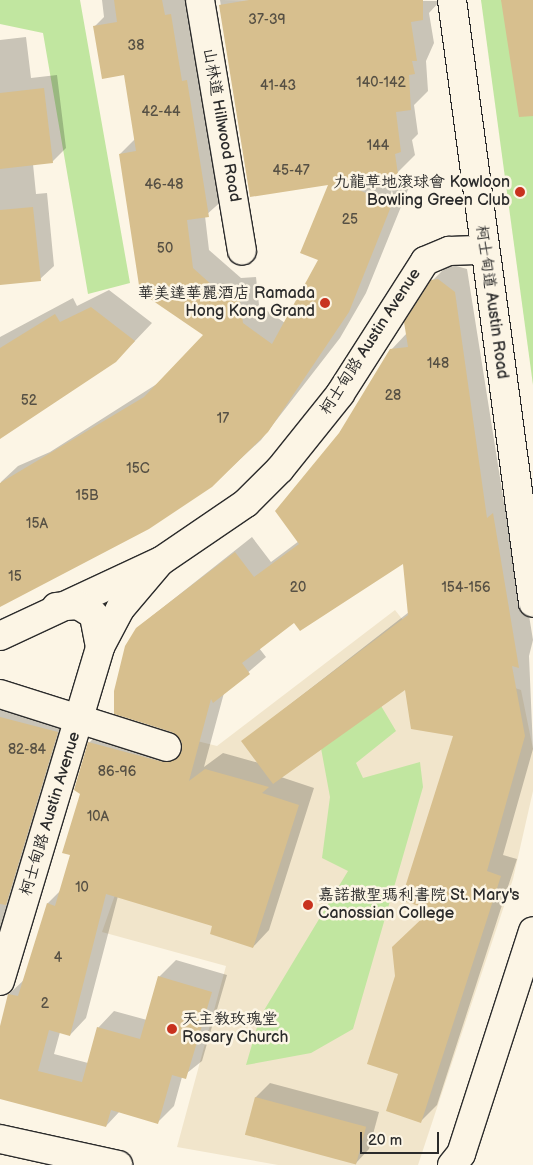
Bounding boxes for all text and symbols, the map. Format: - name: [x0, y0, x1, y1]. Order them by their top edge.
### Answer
- house number: 37-39: [248, 12, 286, 28]
- house number: 38: [128, 38, 144, 54]
- street label: 山林道 Hillwood Road: [198, 47, 244, 203]
- house number: 140-142: [356, 75, 406, 91]
- house number: 41-43: [260, 78, 296, 94]
- house number: 42-44: [141, 104, 181, 120]
- house number: 144: [367, 138, 389, 154]
- house number: 45-47: [272, 163, 310, 179]
- place label: 九龍草地滾球會 Kowloon Bowling Green Club: [333, 173, 510, 211]
- house number: 46-48: [145, 177, 183, 193]
- marker: 九龍草地滾球會 Kowloon Bowling Green Club: [514, 186, 526, 198]
- house number: 25: [342, 212, 358, 228]
- street label: 柯士甸道 Austin Road: [471, 224, 511, 380]
- house number: 50: [157, 241, 173, 257]
- street label: 柯士甸路 Austin Avenue: [317, 265, 425, 419]
- place label: 華美達華麗酒店 Ramada Hong Kong Grand: [138, 284, 315, 322]
- marker: 華美達華麗酒店 Ramada Hong Kong Grand: [319, 297, 331, 309]
- house number: 148: [427, 356, 449, 372]
- house number: 28: [385, 388, 401, 404]
- house number: 52: [21, 393, 37, 409]
- house number: 17: [217, 411, 229, 427]
- house number: 15C: [126, 461, 150, 477]
- house number: 15B: [75, 488, 99, 504]
- house number: 15A: [26, 516, 48, 532]
- house number: 15: [8, 569, 22, 585]
- house number: 20: [290, 580, 306, 596]
- house number: 154-156: [441, 580, 491, 596]
- street label: 柯士甸路 Austin Avenue: [17, 730, 85, 898]
- house number: 82-84: [8, 742, 46, 758]
- house number: 86-96: [98, 764, 136, 780]
- house number: 10A: [87, 809, 109, 825]
- house number: 10: [75, 880, 89, 896]
- place label: 嘉諾撒聖瑪利書院 St. Mary's Canossian College: [318, 886, 519, 924]
- marker: 嘉諾撒聖瑪利書院 St. Mary's Canossian College: [302, 899, 314, 911]
- house number: 4: [54, 950, 62, 966]
- house number: 2: [41, 996, 49, 1012]
- place label: 天主教玫瑰堂 Rosary Church: [182, 1010, 289, 1048]
- marker: 天主教玫瑰堂 Rosary Church: [166, 1023, 178, 1035]
- scale bar: [363, 1122, 442, 1154]
- text: 20 m: [368, 1131, 402, 1150]

